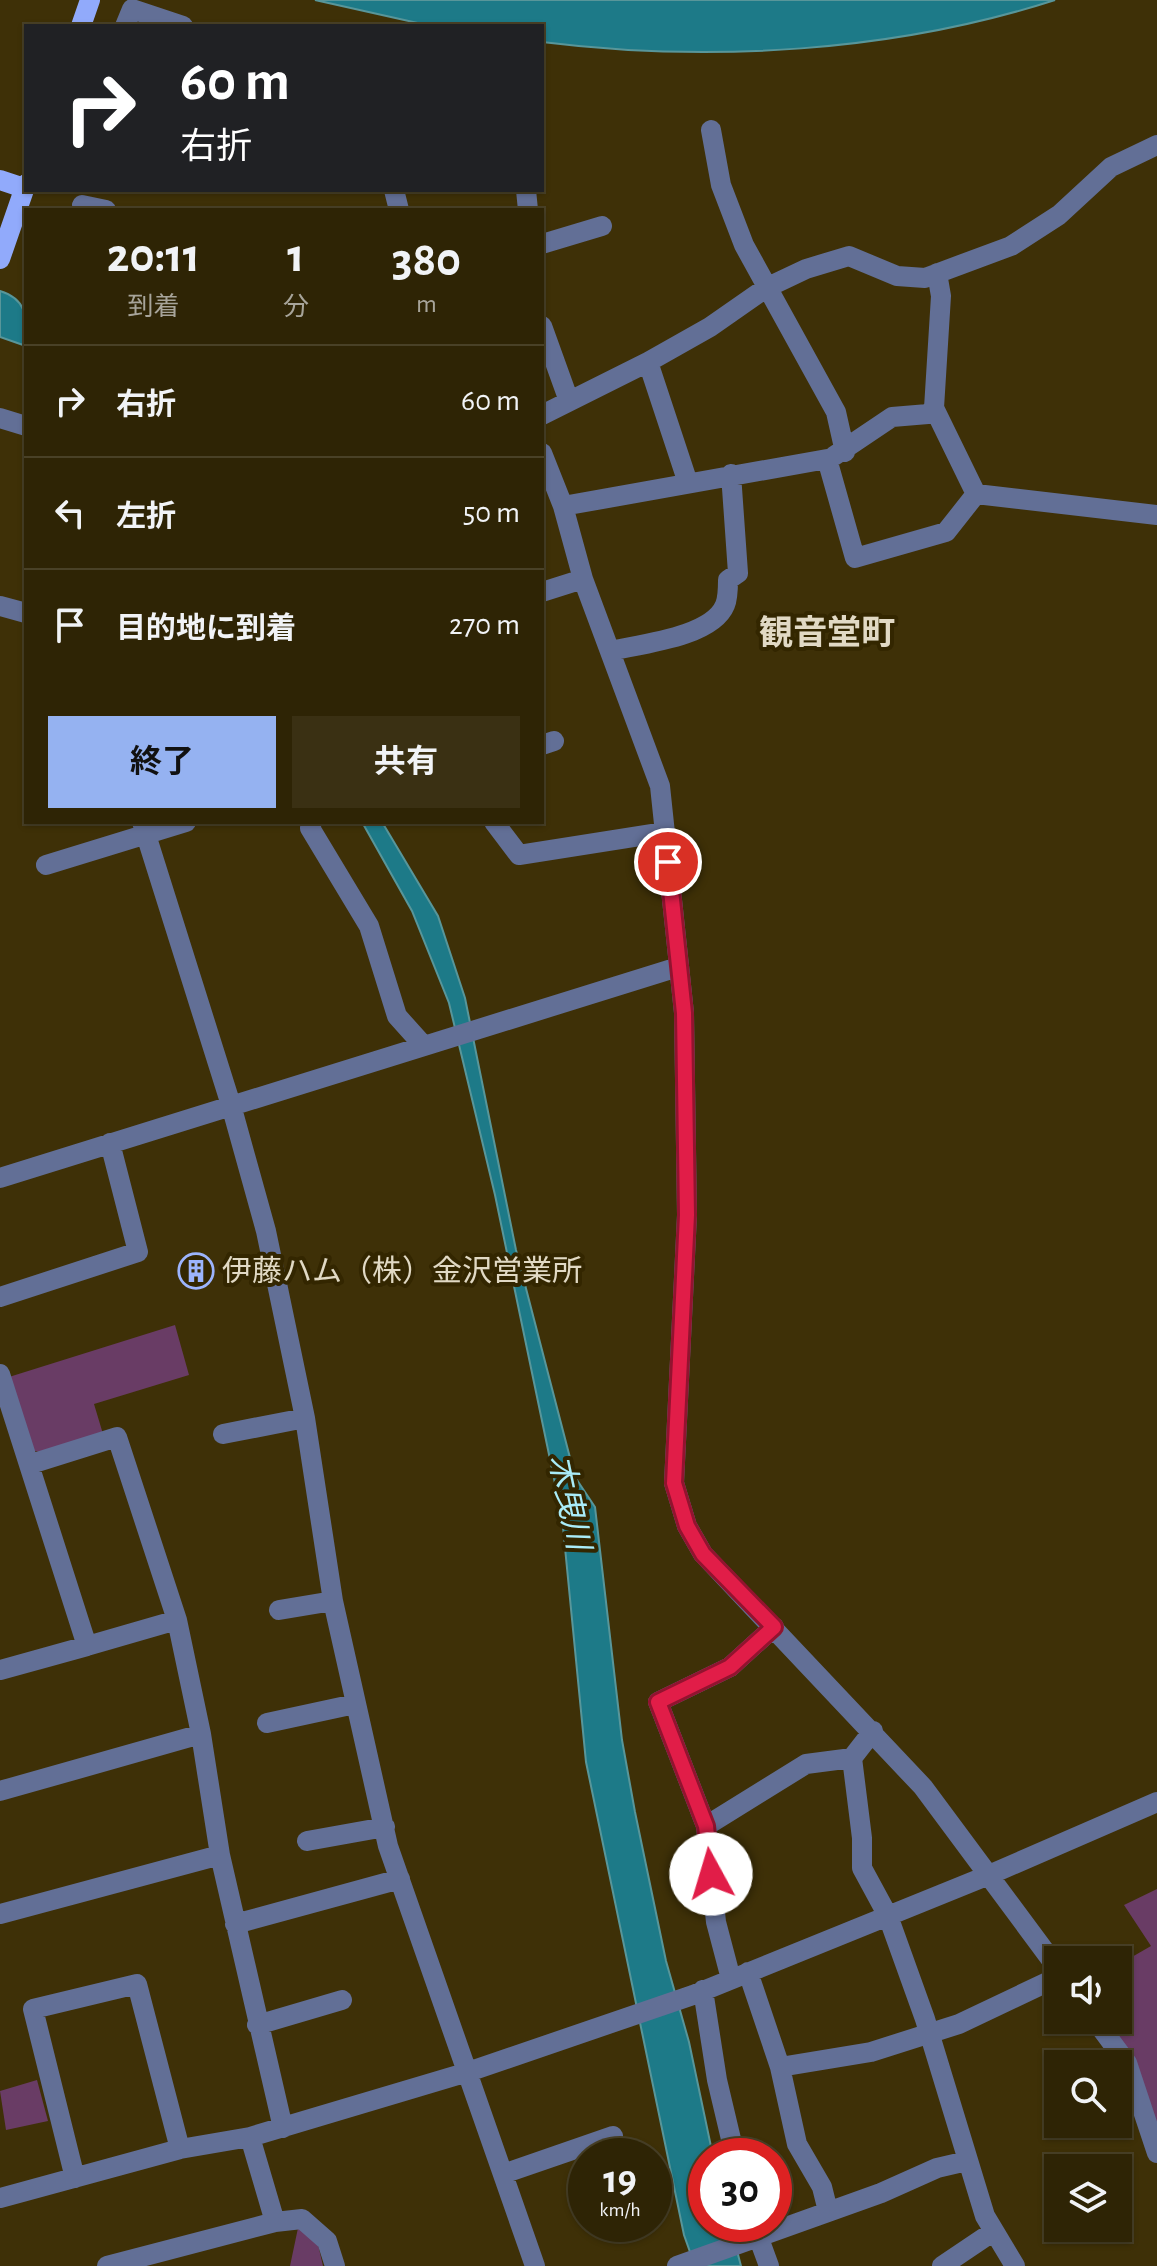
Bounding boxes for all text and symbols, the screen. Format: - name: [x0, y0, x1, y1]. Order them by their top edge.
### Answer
- text: 60 m: [180, 54, 290, 110]
- icon: right: [48, 56, 152, 160]
- text: 右折: [180, 129, 252, 165]
- text: 20:11: [107, 233, 200, 281]
- text: 1: [287, 233, 305, 281]
- text: 380: [392, 237, 461, 285]
- text: m: [416, 291, 437, 317]
- text: 到着: [127, 294, 179, 320]
- text: 分: [283, 294, 309, 320]
- icon: right: [48, 379, 92, 423]
- text: 60 m: [461, 386, 520, 416]
- text: 右折: [116, 390, 176, 420]
- icon: left: [48, 491, 92, 535]
- text: 50 m: [463, 498, 520, 528]
- text: 左折: [116, 502, 176, 532]
- icon: arrive: [48, 603, 92, 647]
- text: 270 m: [449, 610, 520, 640]
- text: 目的地に到着: [116, 614, 296, 644]
- district label: 観音堂町: [759, 614, 895, 651]
- button: 終了: [48, 716, 276, 808]
- button: 共有: [292, 716, 520, 808]
- pin: [634, 828, 702, 896]
- icon: arrive: [646, 840, 690, 884]
- building icon: 伊藤ハム（株）金沢営業所: [177, 1252, 215, 1290]
- place label: 伊藤ハム（株）金沢営業所: [222, 1255, 582, 1287]
- water label: 木曳川: [543, 1452, 596, 1555]
- position arrow: [669, 1832, 753, 1916]
- map controls: [1044, 1946, 1132, 2242]
- button: sound: [1044, 1946, 1132, 2034]
- button: search: [1044, 2050, 1132, 2138]
- speed limit sign: 30: [688, 2138, 792, 2242]
- button: layers: [1044, 2154, 1132, 2242]
- text: 19: [603, 2160, 637, 2200]
- text: km/h: [599, 2200, 641, 2220]

